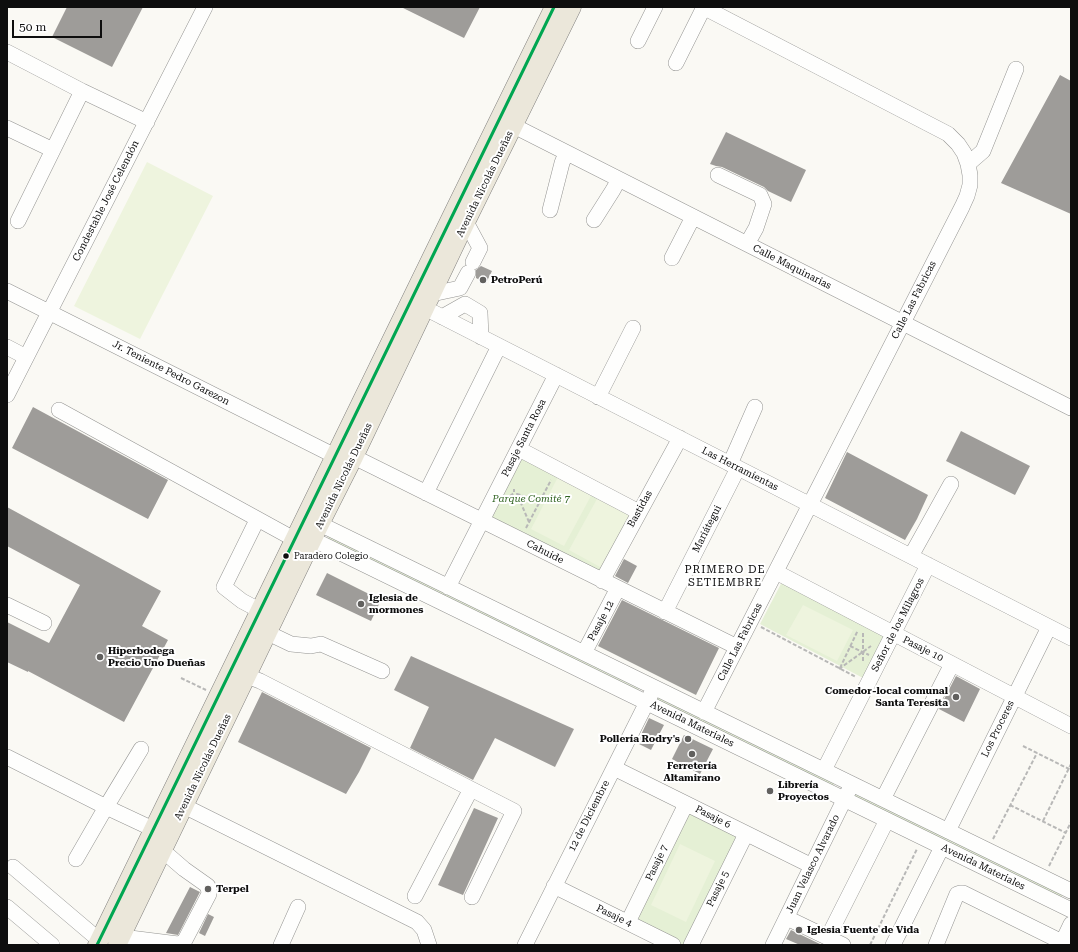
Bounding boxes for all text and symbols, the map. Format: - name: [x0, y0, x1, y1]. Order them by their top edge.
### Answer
- scale bar: [14, 12, 104, 38]
- text: 50 m: [19, 20, 46, 34]
- street label: Avenida Nicolás Dueñas: [454, 129, 516, 239]
- street label: Condestable José Celendón: [70, 139, 142, 263]
- street label: Calle Maquinarias: [751, 242, 833, 292]
- street label: Calle Las Fabricas: [889, 259, 939, 341]
- place label: PetroPerú: [491, 274, 542, 286]
- marker: PetroPerú: [478, 275, 488, 285]
- street label: Jr. Teniente Pedro Garezon: [110, 338, 232, 408]
- street label: Pasaje Santa Rosa: [499, 397, 549, 479]
- street label: Avenida Nicolás Dueñas: [313, 421, 375, 531]
- street label: Las Herramientas: [700, 445, 780, 493]
- street label: Bastidas: [625, 488, 655, 530]
- park label: Parque Comité 7: [492, 493, 570, 505]
- street label: Mariátegui: [690, 503, 724, 555]
- street label: Cahuide: [524, 538, 566, 566]
- marker: Paradero Colegio: [281, 551, 291, 561]
- place label: Paradero Colegio: [294, 551, 368, 561]
- district label: PRIMERO DE SETIEMBRE: [685, 563, 765, 589]
- street label: Señor de los Milagros: [869, 576, 927, 674]
- place label: Iglesia de mormones: [369, 592, 423, 616]
- marker: Iglesia de mormones: [356, 599, 366, 609]
- street label: Pasaje 12: [585, 599, 617, 643]
- street label: Calle Las Fabricas: [715, 601, 765, 683]
- street label: Pasaje 10: [901, 634, 945, 664]
- place label: Hiperbodega Precio Uno Dueñas: [108, 645, 205, 668]
- marker: Hiperbodega Precio Uno Dueñas: [95, 652, 105, 662]
- place label: Comedor-local comunal Santa Teresita: [825, 685, 948, 708]
- marker: Comedor-local comunal Santa Teresita: [951, 692, 961, 702]
- street label: Avenida Materiales: [648, 699, 736, 749]
- street label: Los Proceres: [979, 699, 1017, 759]
- street label: Avenida Nicolás Dueñas: [172, 712, 234, 822]
- place label: Pollería Rodry's: [600, 733, 680, 745]
- marker: Pollería Rodry's: [683, 734, 693, 744]
- marker: Ferretería Altamirano: [687, 749, 697, 759]
- place label: Ferretería Altamirano: [664, 760, 720, 784]
- street label: 12 de Diciembre: [566, 778, 612, 854]
- place label: Librería Proyectos: [778, 779, 829, 802]
- marker: Librería Proyectos: [765, 786, 775, 796]
- street label: Pasaje 6: [693, 803, 733, 831]
- street label: Juan Velasco Alvarado: [784, 813, 842, 915]
- street label: Avenida Materiales: [939, 842, 1027, 892]
- street label: Pasaje 7: [643, 843, 671, 883]
- street label: Pasaje 5: [704, 869, 732, 909]
- place label: Terpel: [216, 883, 249, 895]
- marker: Terpel: [203, 884, 213, 894]
- street label: Pasaje 4: [594, 902, 634, 930]
- place label: Iglesia Fuente de Vida: [807, 924, 919, 936]
- marker: Iglesia Fuente de Vida: [794, 925, 804, 935]

